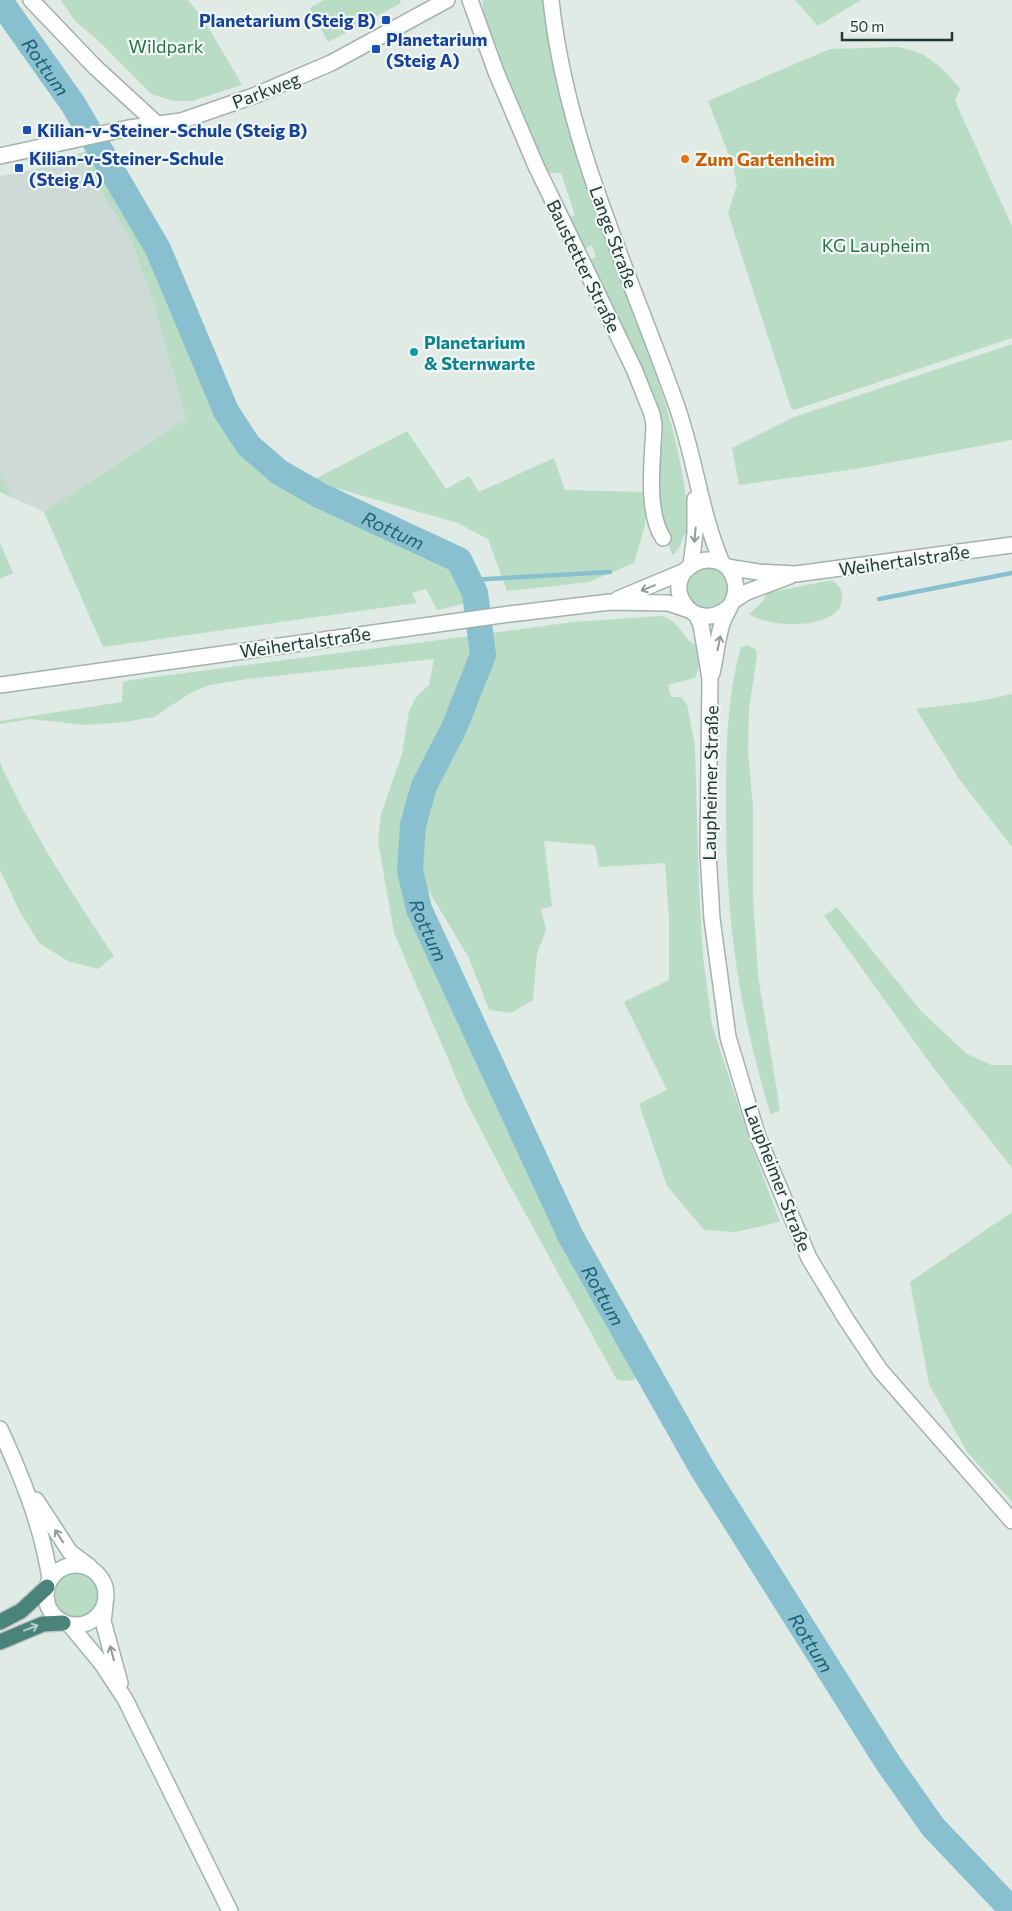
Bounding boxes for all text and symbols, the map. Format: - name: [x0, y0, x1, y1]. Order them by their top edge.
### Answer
- place label: Planetarium (Steig B): [199, 9, 376, 31]
- scale bar: [842, 10, 952, 42]
- marker: Planetarium (Steig B): [380, 14, 392, 26]
- text: 50 m: [850, 17, 884, 35]
- place label: Planetarium (Steig A): [386, 28, 487, 71]
- water label: Rottum: [18, 33, 75, 100]
- park label: Wildpark: [129, 35, 204, 57]
- marker: Planetarium (Steig A): [370, 43, 382, 55]
- street label: Parkweg: [229, 67, 303, 113]
- place label: Kilian-v-Steiner-Schule (Steig B): [37, 119, 307, 141]
- marker: Kilian-v-Steiner-Schule (Steig B): [21, 124, 33, 136]
- place label: Kilian-v-Steiner-Schule (Steig A): [29, 147, 224, 190]
- place label: Zum Gartenheim: [695, 148, 835, 170]
- marker: Zum Gartenheim: [679, 153, 691, 165]
- marker: Kilian-v-Steiner-Schule (Steig A): [13, 162, 25, 174]
- street label: Lange Straße: [585, 183, 643, 291]
- street label: Baustetter Straße: [542, 196, 626, 336]
- park label: KG Laupheim: [822, 234, 930, 256]
- place label: Planetarium & Sternwarte: [424, 331, 535, 374]
- marker: Planetarium & Sternwarte: [408, 346, 420, 358]
- water label: Rottum: [359, 505, 428, 554]
- one-way arrow: [690, 527, 699, 543]
- street label: Weihertalstraße: [837, 540, 971, 580]
- one-way arrow: [640, 584, 655, 593]
- street label: Weihertalstraße: [238, 622, 372, 662]
- one-way arrow: [714, 635, 724, 651]
- street label: Laupheimer Straße: [698, 705, 722, 861]
- water label: Rottum: [406, 897, 453, 965]
- street label: Laupheimer Straße: [740, 1102, 816, 1254]
- water label: Rottum: [578, 1261, 630, 1329]
- one-way arrow: [54, 1529, 64, 1543]
- water label: Rottum: [785, 1608, 839, 1676]
- one-way arrow: [23, 1623, 38, 1632]
- one-way arrow: [106, 1645, 116, 1661]

